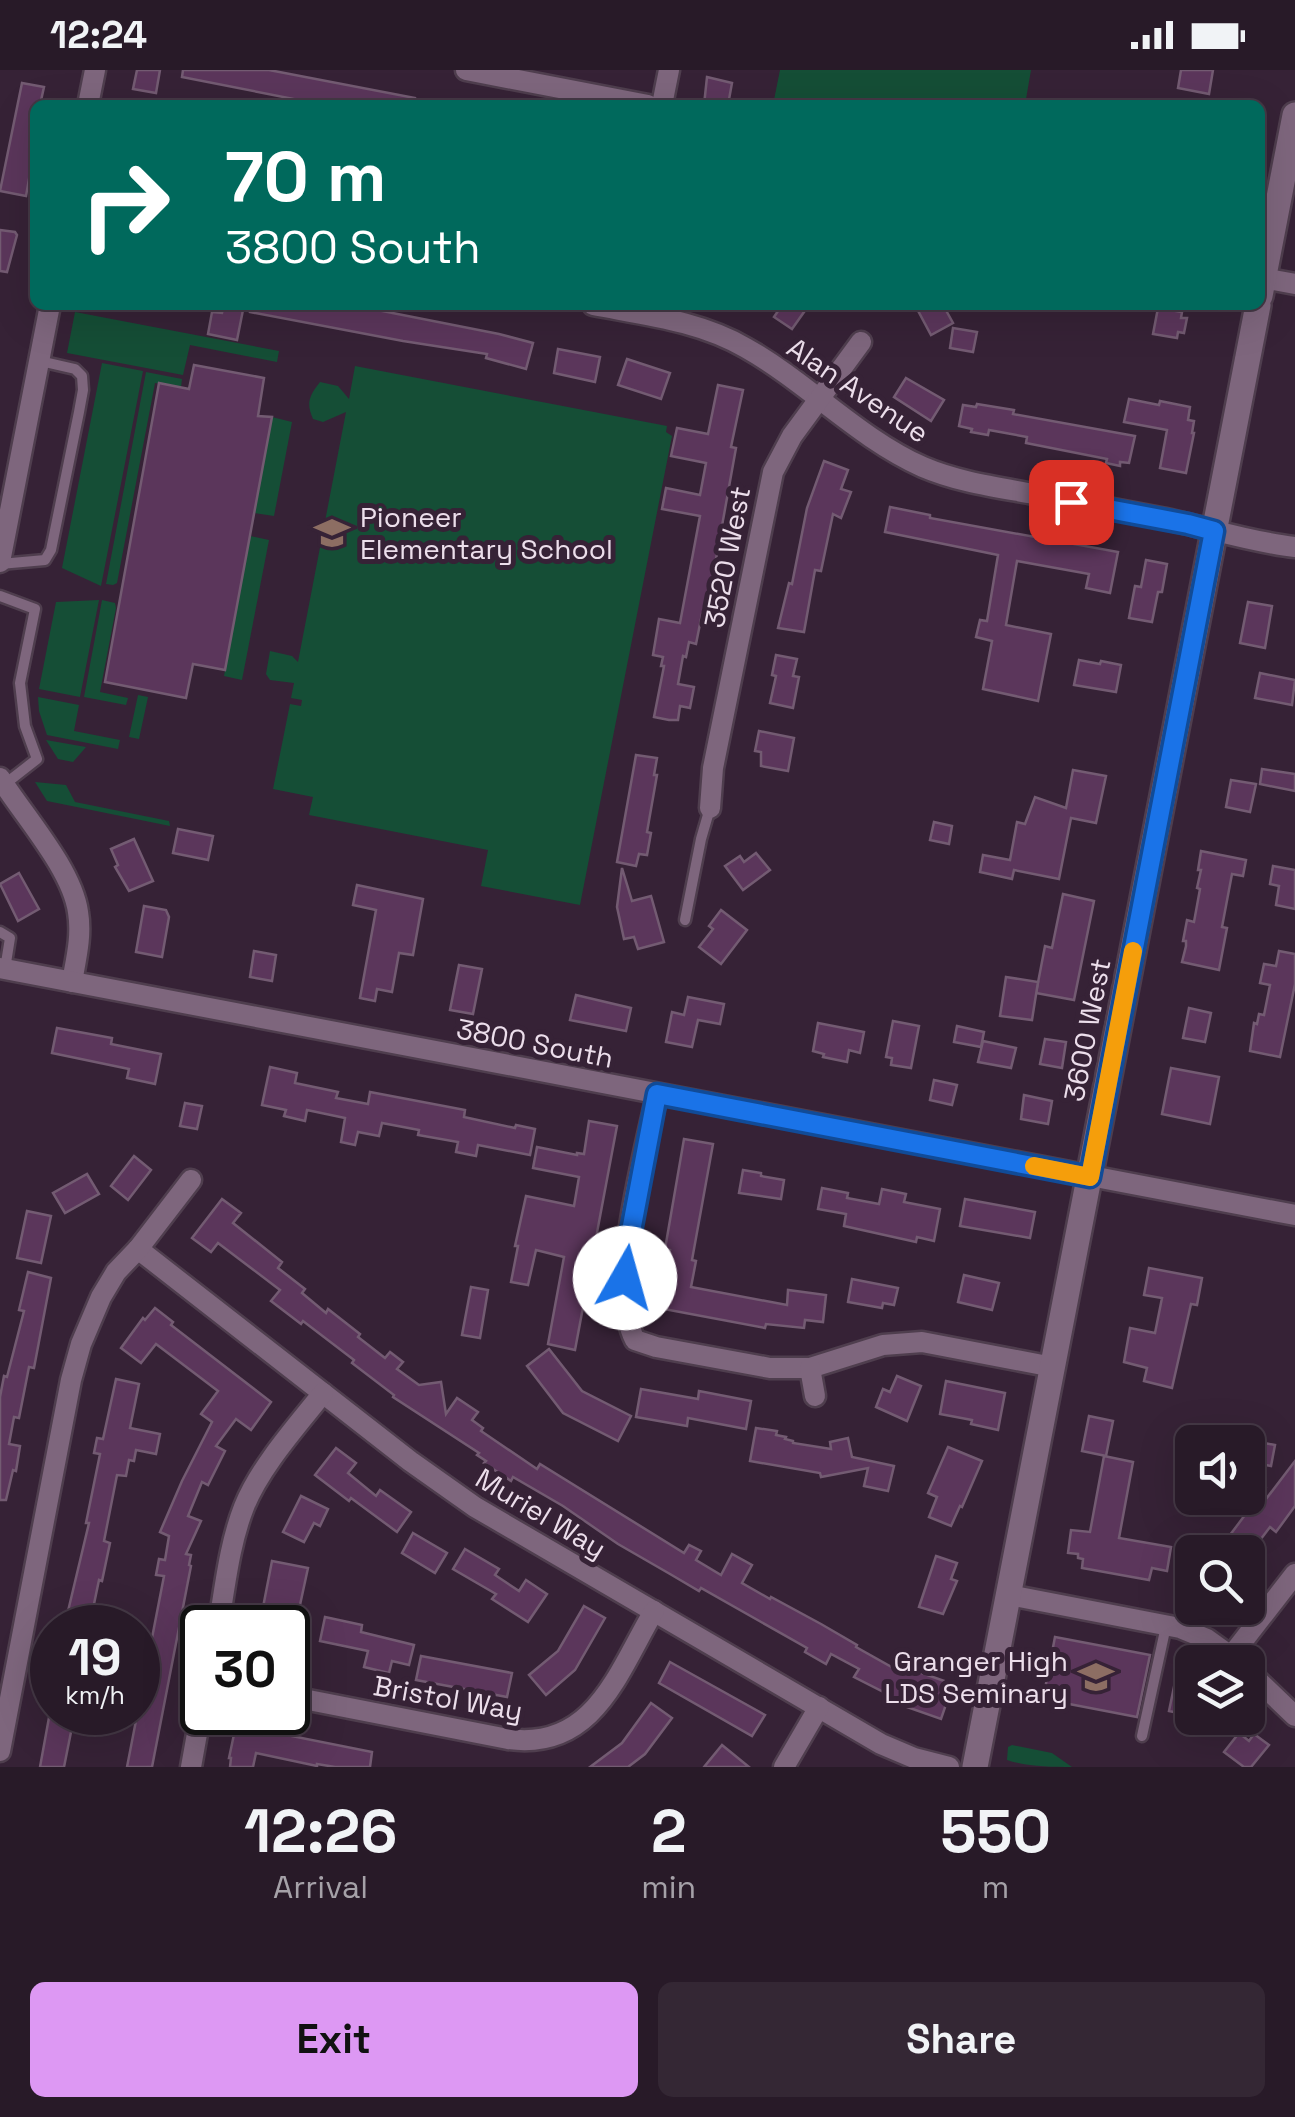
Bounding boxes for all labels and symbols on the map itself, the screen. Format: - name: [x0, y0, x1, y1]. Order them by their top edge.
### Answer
- street label: Alan Avenue: [780, 329, 936, 451]
- pin: [1029, 460, 1114, 545]
- street label: 3520 West: [696, 483, 758, 631]
- place label: Pioneer Elementary School: [360, 499, 613, 567]
- school or university icon: Pioneer Elementary School: [313, 514, 351, 552]
- street label: 3600 West: [1056, 955, 1118, 1105]
- street label: 3800 South: [453, 1010, 617, 1076]
- position arrow: [573, 1226, 677, 1330]
- street label: Muriel Way: [469, 1460, 613, 1566]
- speed limit sign: 30: [180, 1605, 310, 1735]
- place label: Granger High LDS Seminary: [884, 1643, 1068, 1711]
- school or university icon: Granger High LDS Seminary: [1077, 1658, 1115, 1696]
- street label: Bristol Way: [371, 1667, 525, 1729]

